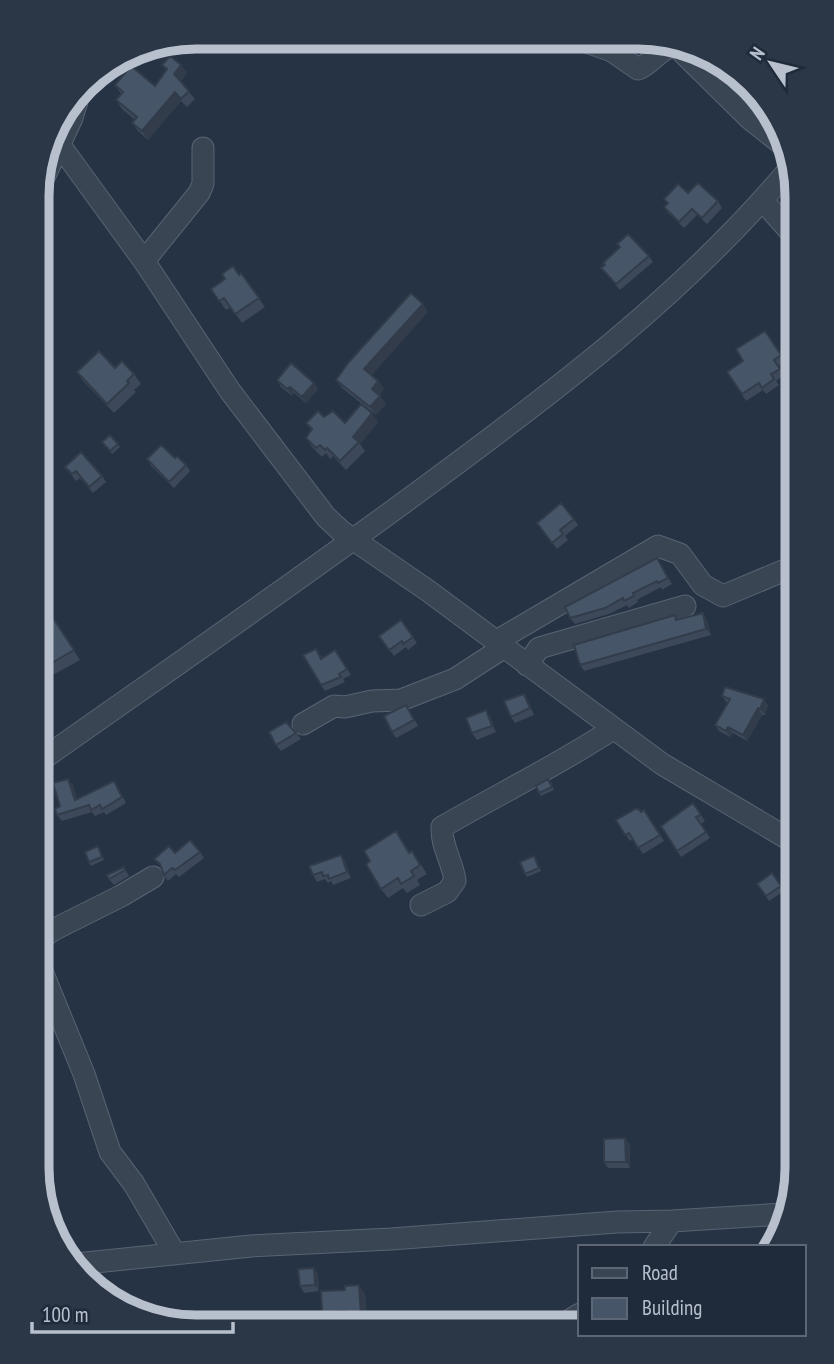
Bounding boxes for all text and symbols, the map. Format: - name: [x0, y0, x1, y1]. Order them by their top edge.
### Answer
- north arrow: [736, 28, 806, 98]
- text: N: [744, 42, 770, 64]
- legend: [578, 1245, 806, 1336]
- text: Road: [642, 1259, 678, 1286]
- scale bar: [32, 1290, 233, 1334]
- text: Building: [642, 1294, 702, 1321]
- text: 100 m: [42, 1301, 88, 1328]

